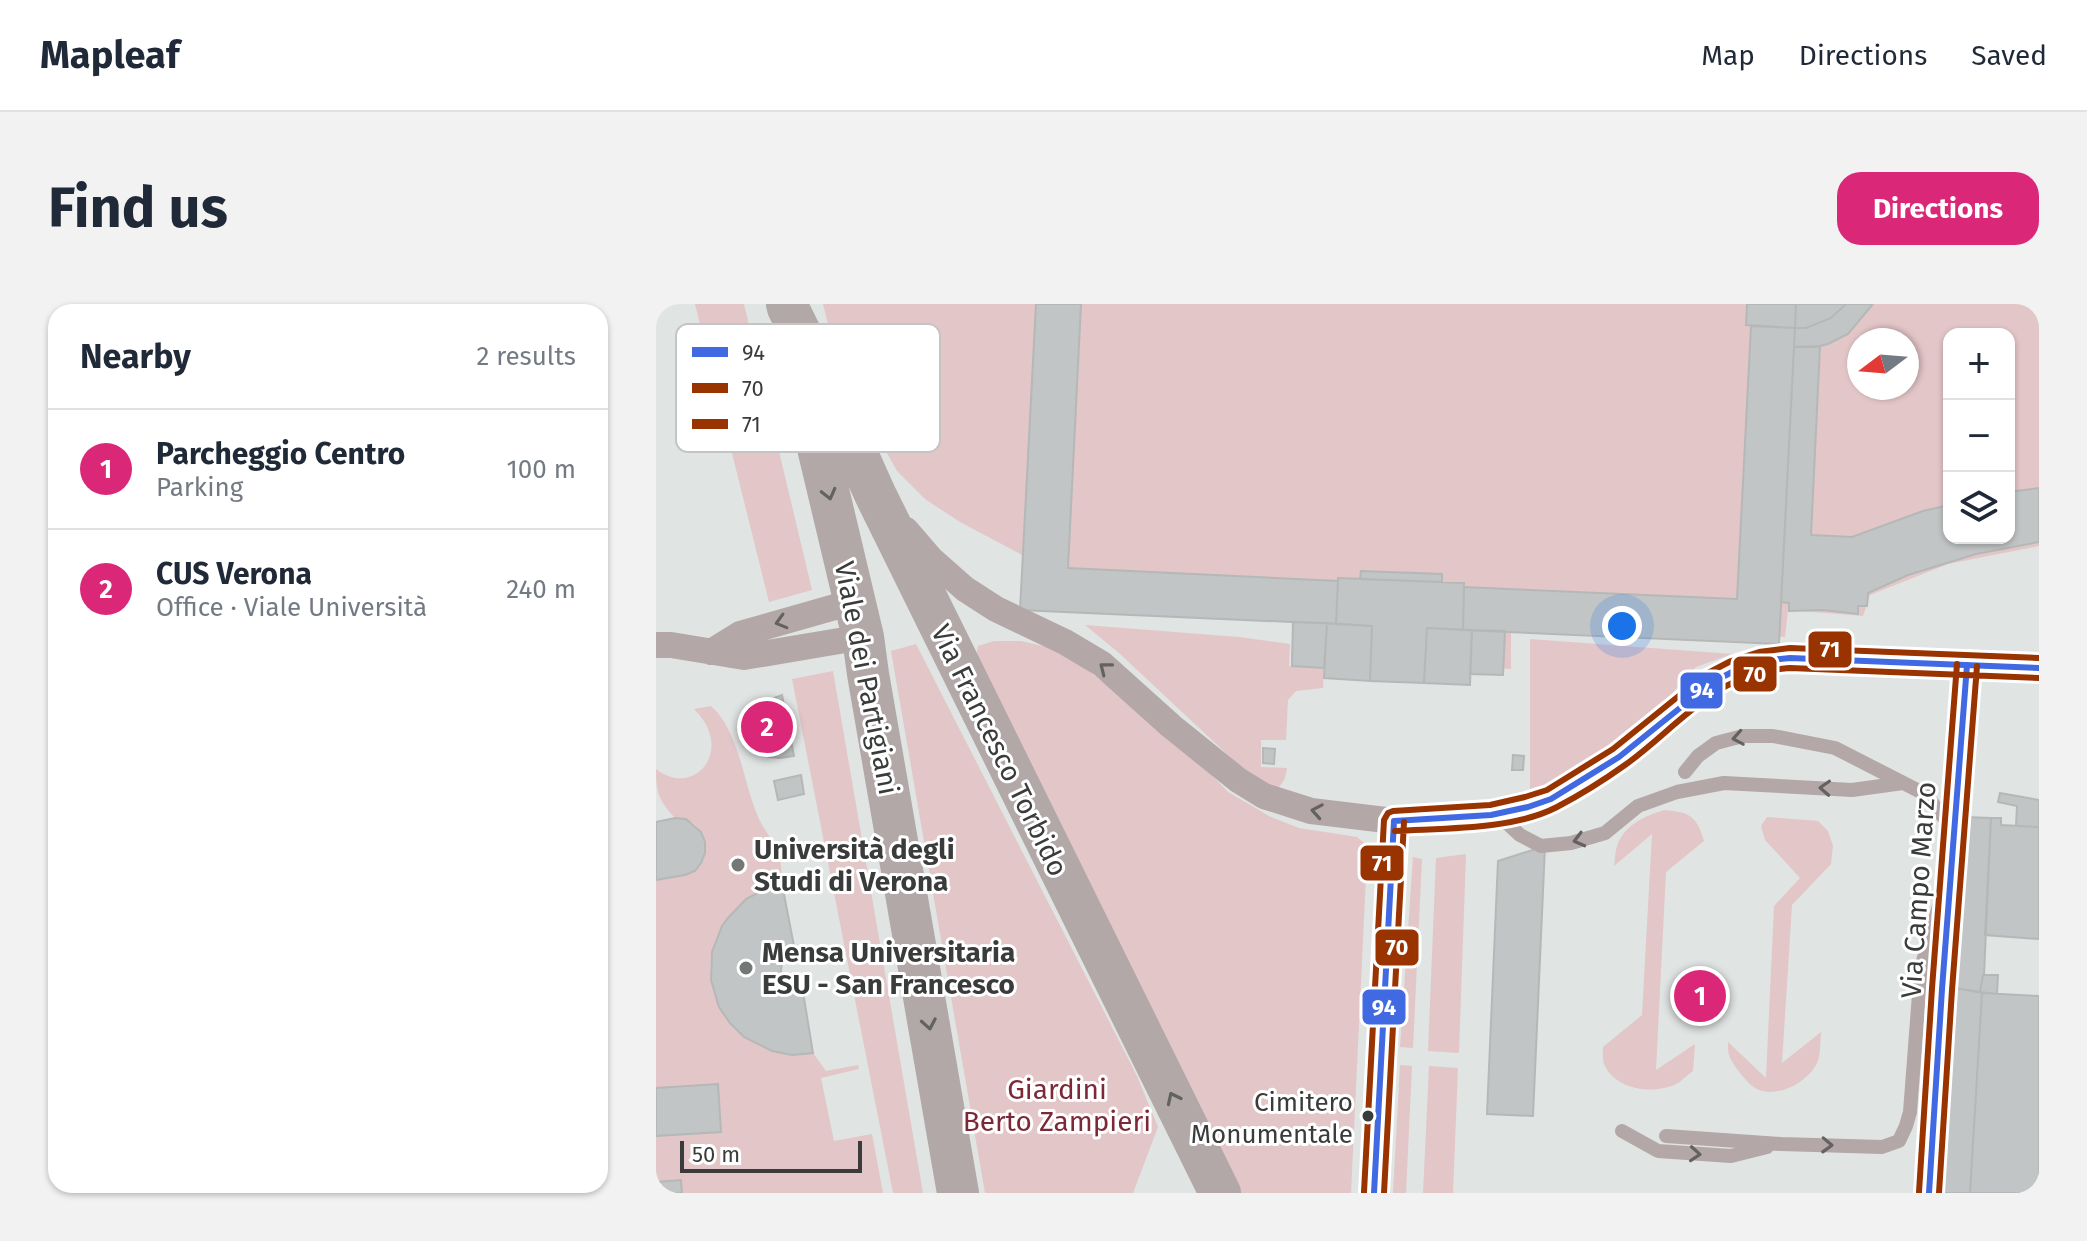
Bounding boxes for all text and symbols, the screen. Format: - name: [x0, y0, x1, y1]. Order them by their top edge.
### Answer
- text: Mapleaf: [40, 32, 179, 78]
- text: Map: [1701, 39, 1755, 72]
- text: Directions: [1799, 39, 1927, 72]
- text: Saved: [1971, 39, 2047, 72]
- button: Directions: [1837, 172, 2039, 245]
- text: Find us: [48, 175, 228, 242]
- legend: [676, 324, 940, 452]
- north arrow: [1847, 328, 1919, 400]
- map controls: [1943, 328, 2015, 544]
- button: +: [1943, 328, 2015, 400]
- text: Nearby: [80, 336, 191, 377]
- text: 94: [742, 339, 765, 366]
- text: 2 results: [476, 341, 576, 372]
- text: 70: [742, 375, 764, 402]
- button: −: [1943, 400, 2015, 472]
- text: 71: [742, 411, 761, 438]
- text: Parcheggio Centro: [156, 436, 405, 472]
- text: 1: [100, 454, 112, 485]
- text: 100 m: [507, 454, 576, 485]
- text: Parking: [156, 472, 243, 503]
- button: layers: [1943, 472, 2015, 544]
- one-way arrow: [819, 486, 836, 500]
- text: CUS Verona: [156, 556, 312, 592]
- street label: Viale dei Partigiani: [828, 559, 905, 798]
- text: 2: [99, 574, 113, 605]
- text: 240 m: [506, 574, 576, 605]
- text: Office · Viale Università: [156, 592, 427, 623]
- your location: [1602, 606, 1642, 646]
- one-way arrow: [775, 613, 789, 630]
- street label: Via Francesco Torbido: [924, 619, 1075, 881]
- line badge: 71: [1807, 630, 1853, 669]
- text: 71: [1820, 636, 1840, 663]
- line badge: 70: [1732, 655, 1778, 693]
- text: 70: [1744, 661, 1767, 688]
- one-way arrow: [1099, 663, 1114, 677]
- line badge: 94: [1679, 671, 1724, 710]
- text: 94: [1690, 677, 1714, 704]
- pin: 2: [741, 697, 793, 757]
- one-way arrow: [1731, 729, 1745, 746]
- one-way arrow: [1818, 780, 1831, 797]
- street label: Via Campo Marzo: [1894, 781, 1943, 999]
- one-way arrow: [1310, 804, 1323, 821]
- one-way arrow: [1573, 830, 1587, 847]
- place label: Università degli Studi di Verona: [754, 833, 955, 898]
- line badge: 71: [1359, 844, 1405, 882]
- text: 71: [1372, 850, 1392, 877]
- marker: Università degli Studi di Verona: [729, 856, 747, 874]
- line badge: 70: [1374, 928, 1420, 967]
- text: 70: [1386, 934, 1409, 961]
- place label: Mensa Universitaria ESU - San Francesco: [762, 936, 1015, 1001]
- marker: Mensa Universitaria ESU - San Francesco: [737, 959, 755, 977]
- pin: 1: [1674, 966, 1726, 1026]
- line badge: 94: [1361, 988, 1407, 1026]
- text: 94: [1372, 994, 1396, 1021]
- one-way arrow: [919, 1017, 936, 1031]
- park label: Giardini Berto Zampieri: [963, 1073, 1151, 1138]
- place label: Cimitero Monumentale: [1191, 1087, 1353, 1150]
- one-way arrow: [1166, 1092, 1182, 1106]
- marker: Cimitero Monumentale: [1360, 1108, 1376, 1124]
- scale bar: [680, 1137, 862, 1173]
- one-way arrow: [1821, 1137, 1834, 1154]
- text: 50 m: [692, 1141, 740, 1168]
- one-way arrow: [1689, 1145, 1702, 1162]

